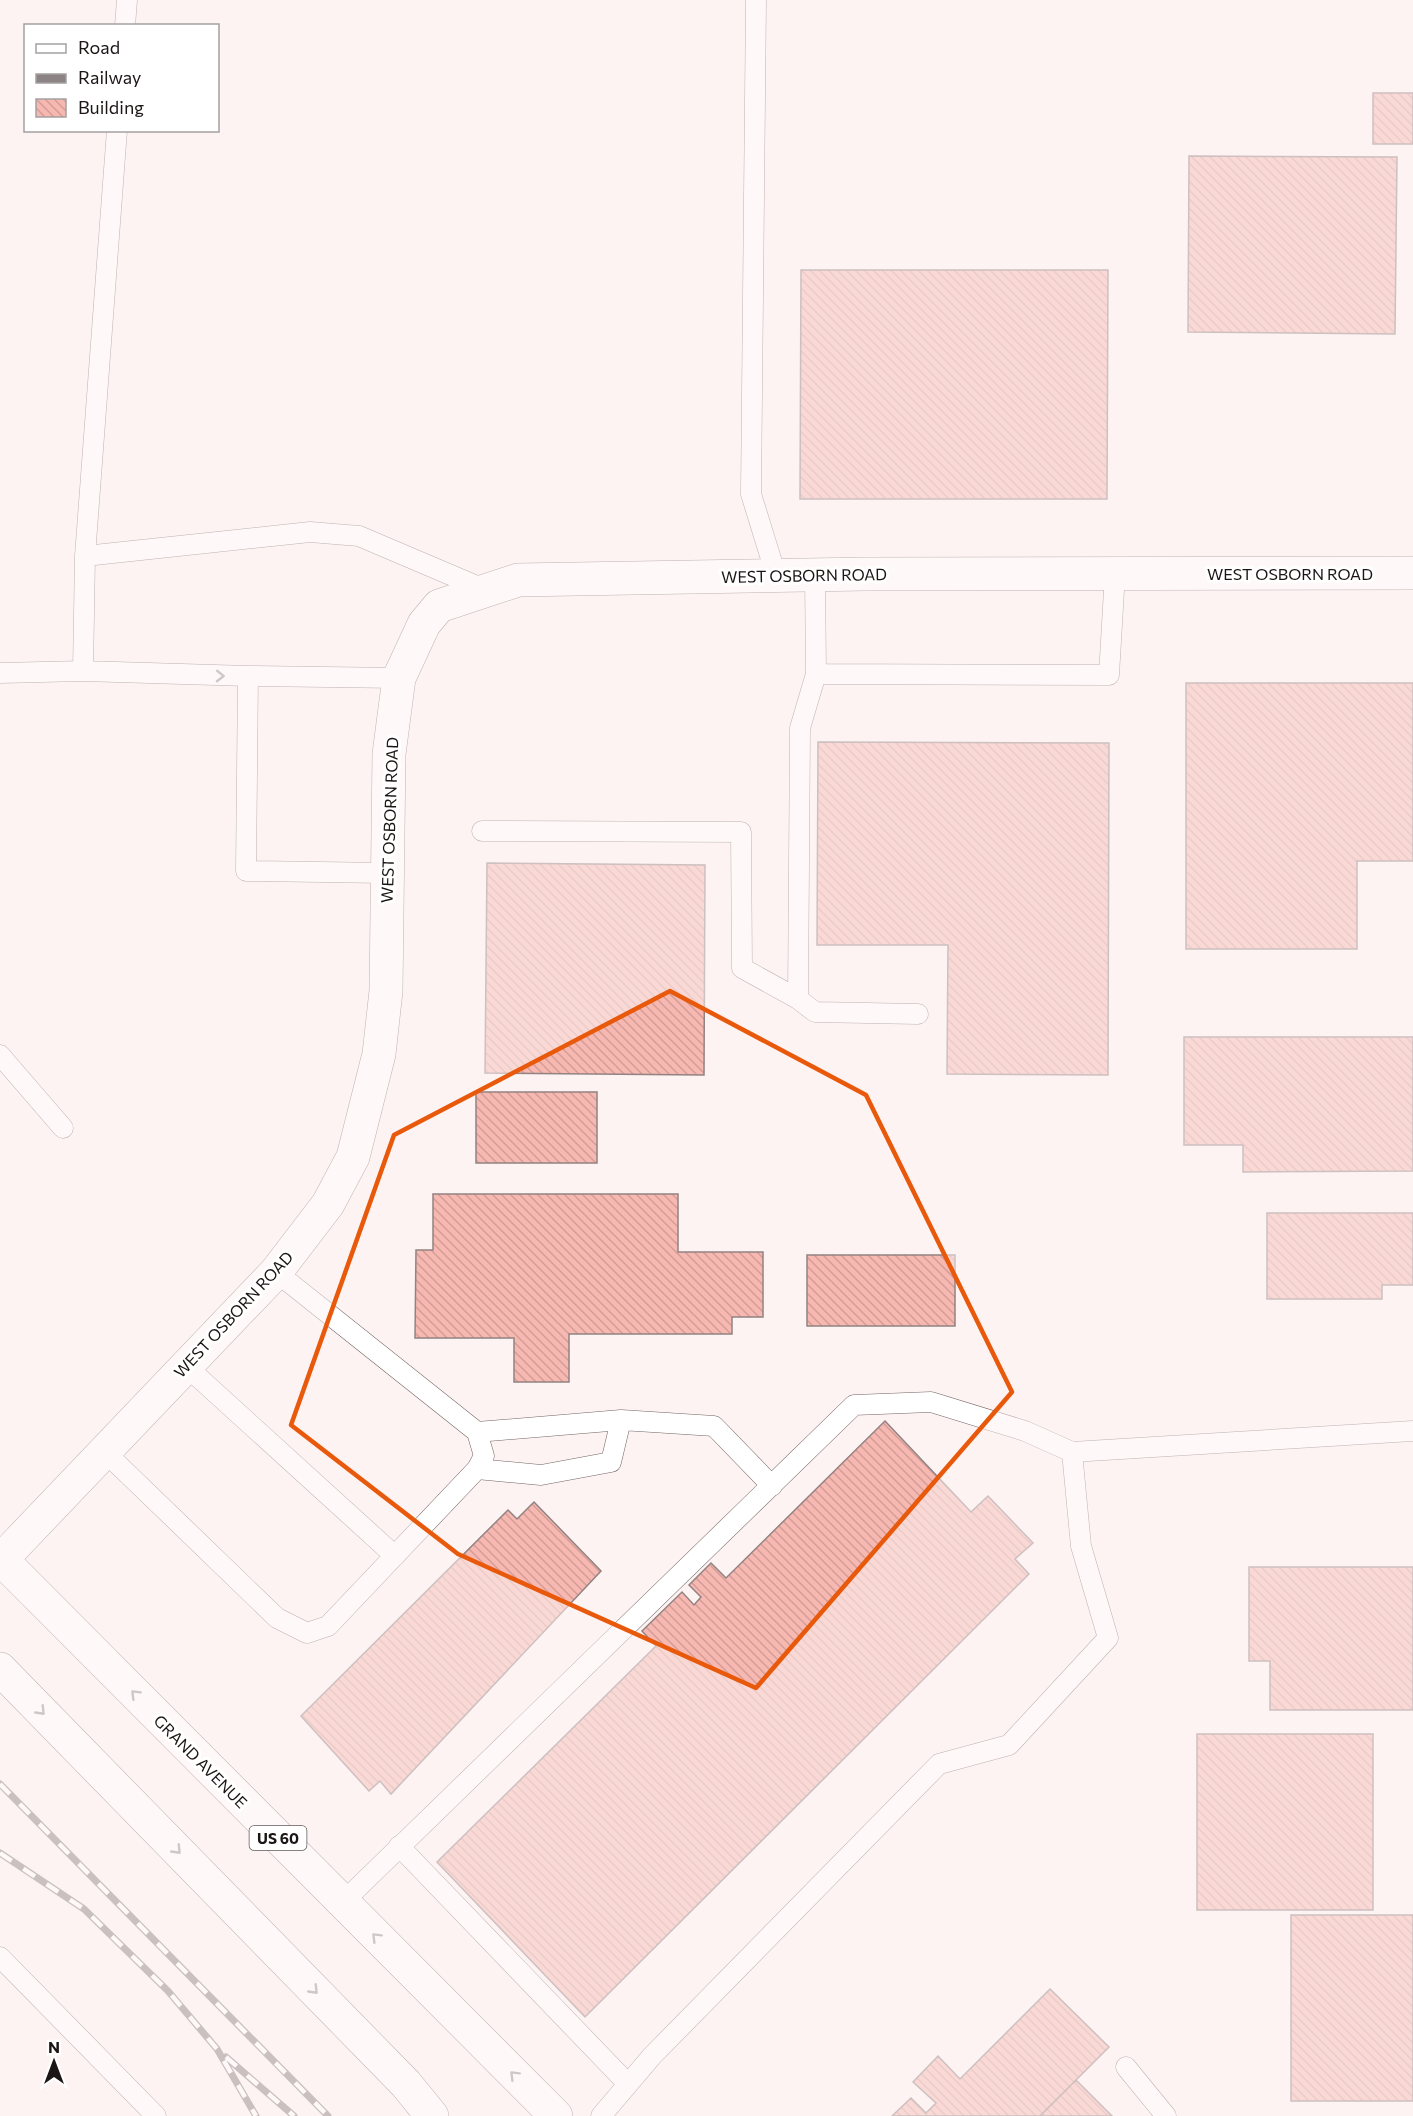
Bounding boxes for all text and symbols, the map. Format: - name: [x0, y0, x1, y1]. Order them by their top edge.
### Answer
- legend: [24, 24, 219, 132]
- text: Road: [78, 36, 120, 58]
- text: Railway: [78, 66, 141, 88]
- text: Building: [78, 96, 144, 118]
- street label: WEST OSBORN ROAD: [721, 564, 887, 586]
- street label: WEST OSBORN ROAD: [1207, 564, 1373, 583]
- one-way arrow: [216, 670, 225, 682]
- street label: WEST OSBORN ROAD: [377, 737, 401, 903]
- street label: WEST OSBORN ROAD: [169, 1247, 297, 1381]
- one-way arrow: [132, 1691, 143, 1702]
- one-way arrow: [34, 1704, 45, 1714]
- street label: GRAND AVENUE: [150, 1710, 252, 1812]
- road number: US 60: [250, 1826, 306, 1850]
- one-way arrow: [170, 1843, 181, 1854]
- one-way arrow: [373, 1933, 383, 1944]
- one-way arrow: [306, 1982, 317, 1993]
- north arrow: [24, 2032, 84, 2092]
- text: N: [48, 2037, 60, 2056]
- one-way arrow: [511, 2071, 522, 2082]

